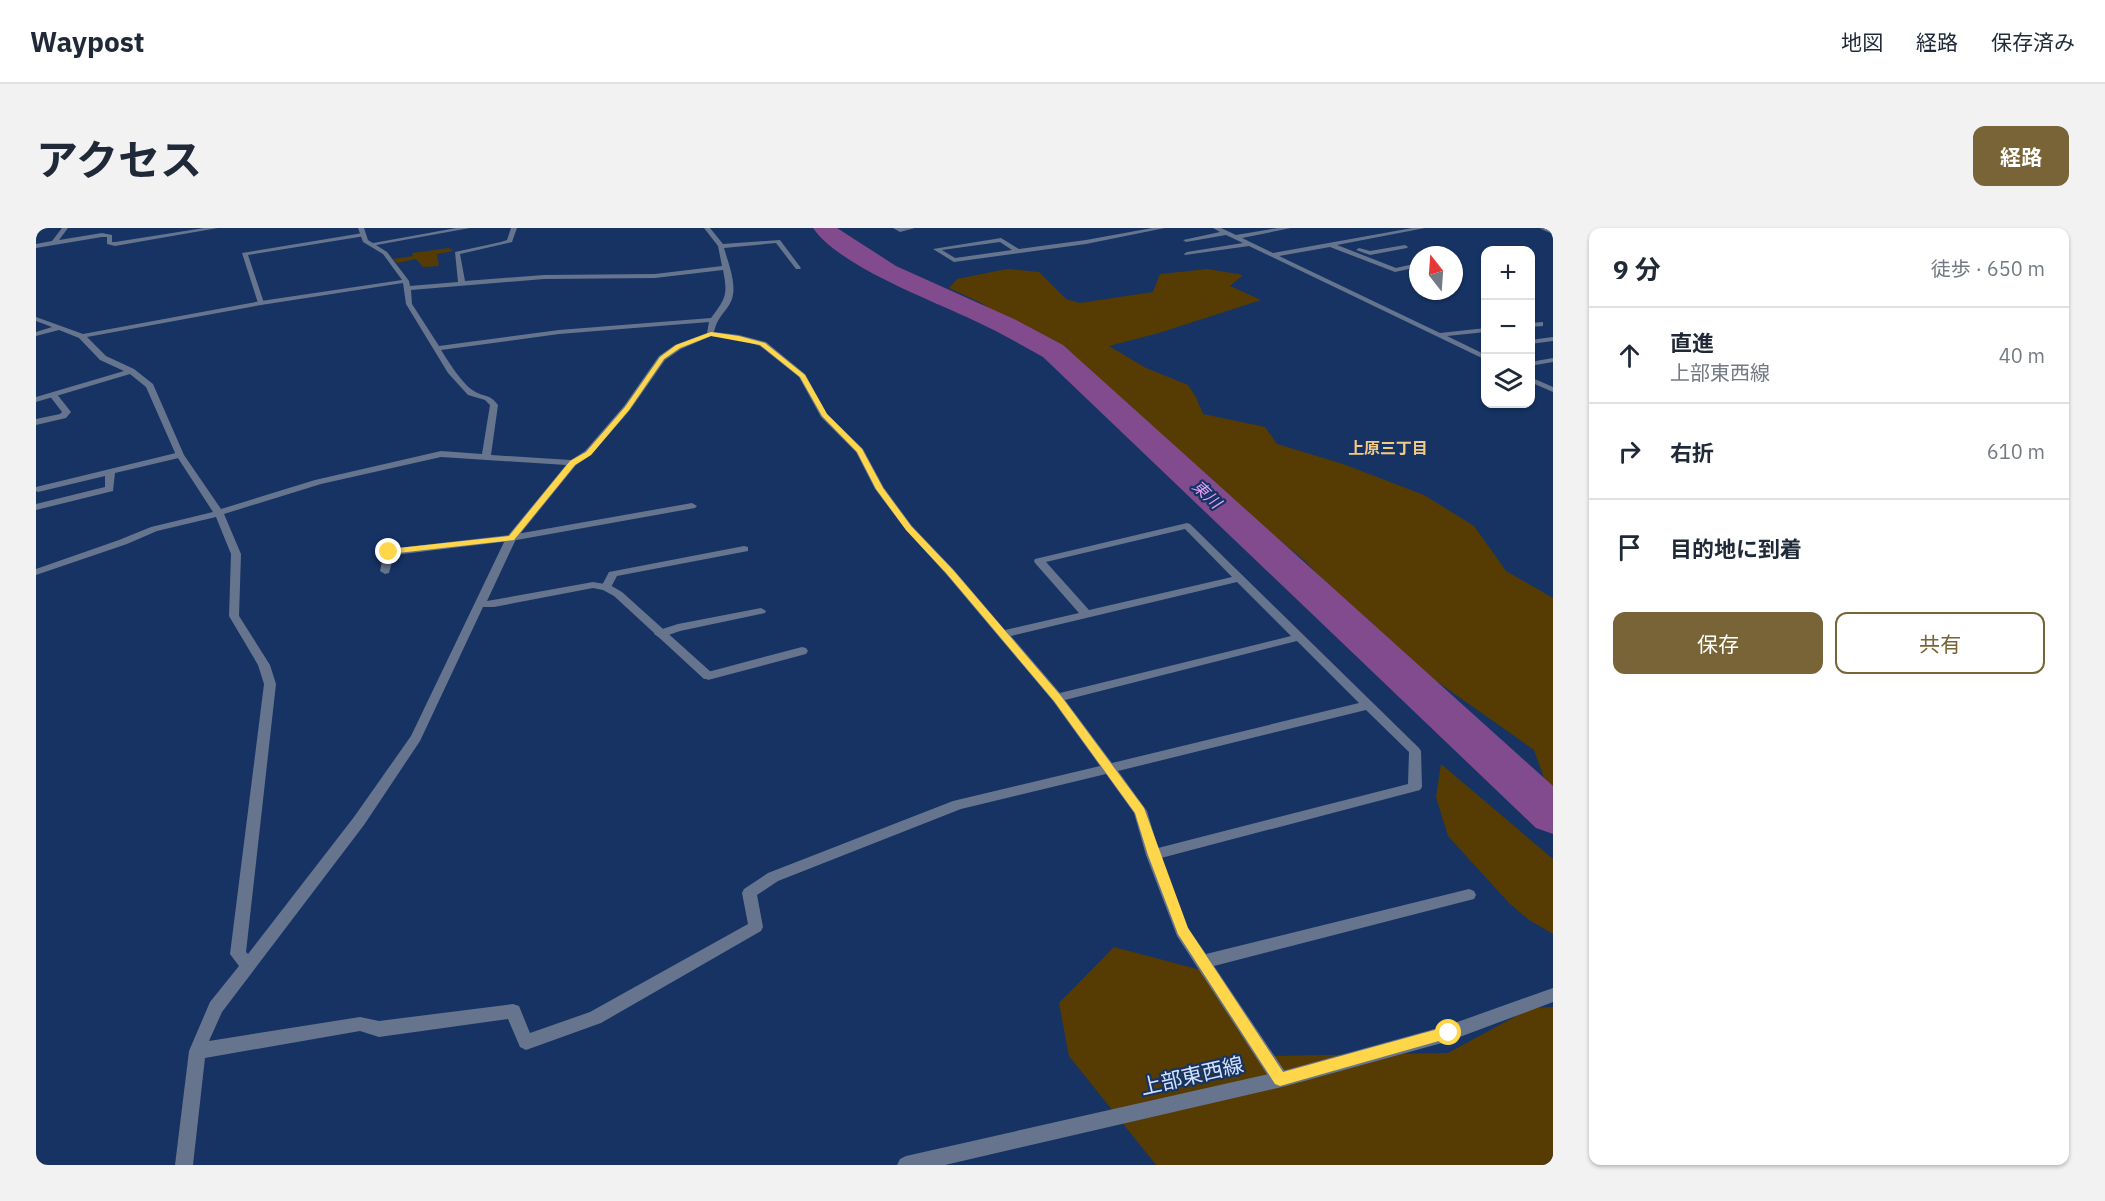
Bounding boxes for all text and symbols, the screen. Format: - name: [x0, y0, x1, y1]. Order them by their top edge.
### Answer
- text: Waypost: [30, 23, 144, 60]
- text: 地図: [1841, 28, 1883, 56]
- text: 経路: [1916, 28, 1958, 56]
- text: 保存済み: [1991, 28, 2075, 56]
- button: 経路: [1973, 126, 2069, 186]
- text: アクセス: [36, 132, 202, 187]
- north arrow: [1409, 246, 1463, 300]
- map controls: [1481, 246, 1535, 408]
- button: +: [1481, 246, 1535, 300]
- text: 9 分: [1613, 252, 1661, 286]
- text: 徒歩 · 650 m: [1931, 255, 2045, 282]
- button: −: [1481, 300, 1535, 354]
- text: 直進: [1670, 328, 1714, 357]
- icon: ahead: [1613, 339, 1646, 372]
- text: 40 m: [1999, 342, 2045, 369]
- button: layers: [1481, 354, 1535, 408]
- text: 上部東西線: [1670, 359, 1770, 386]
- icon: right: [1613, 435, 1646, 468]
- district label: 上原三丁目: [1348, 438, 1428, 458]
- text: 右折: [1670, 438, 1714, 467]
- text: 610 m: [1987, 438, 2045, 465]
- water label: 東川: [1188, 476, 1227, 514]
- icon: arrive: [1613, 531, 1646, 564]
- text: 目的地に到着: [1670, 534, 1802, 563]
- route end: [375, 538, 401, 564]
- button: 保存: [1613, 612, 1823, 674]
- button: 共有: [1835, 612, 2045, 674]
- route start: [1435, 1019, 1461, 1045]
- street label: 上部東西線: [1137, 1050, 1246, 1100]

